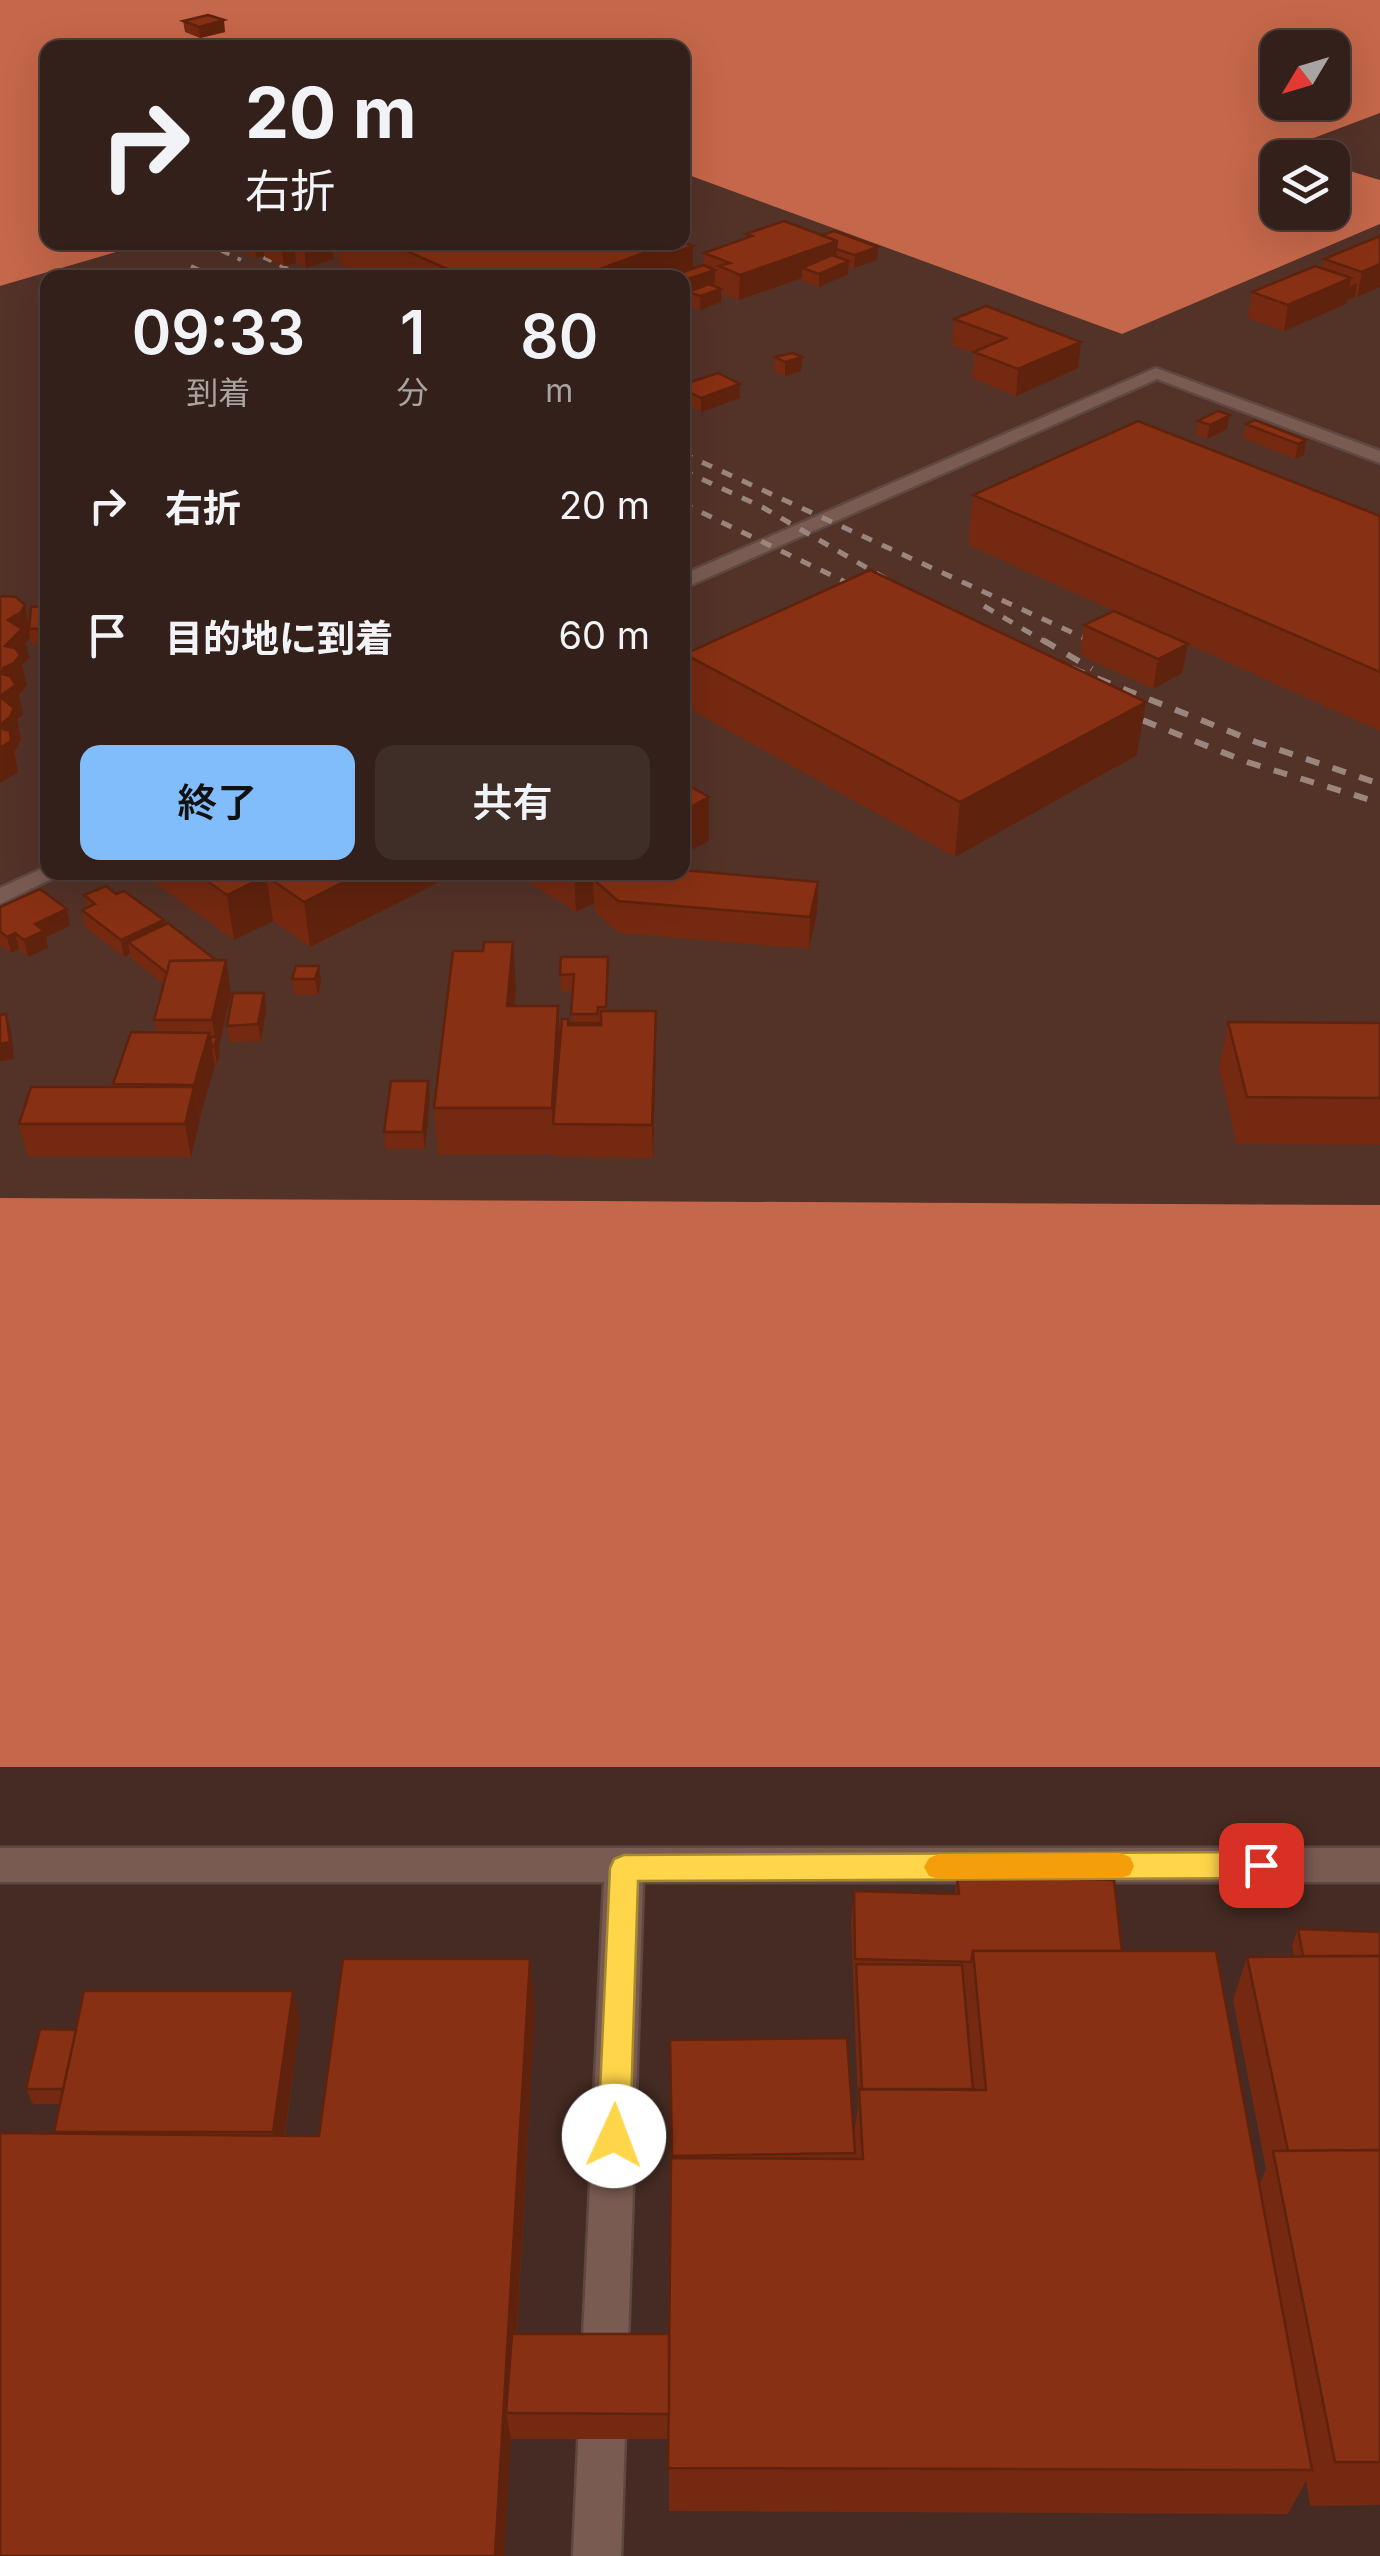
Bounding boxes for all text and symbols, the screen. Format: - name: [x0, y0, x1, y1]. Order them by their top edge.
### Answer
- north arrow: [1260, 30, 1350, 120]
- map controls: [1260, 30, 1350, 230]
- text: 20 m: [245, 70, 417, 155]
- icon: right: [80, 80, 210, 210]
- button: layers: [1260, 140, 1350, 230]
- text: 右折: [245, 163, 335, 218]
- text: 09:33: [132, 296, 305, 368]
- text: 1: [400, 296, 425, 368]
- text: 80: [520, 300, 598, 372]
- text: m: [545, 371, 573, 410]
- text: 到着: [186, 373, 250, 412]
- text: 分: [397, 373, 429, 412]
- icon: right: [80, 478, 135, 533]
- text: 20 m: [559, 482, 650, 528]
- text: 右折: [165, 485, 241, 531]
- icon: arrive: [80, 608, 135, 663]
- text: 60 m: [558, 612, 650, 658]
- text: 目的地に到着: [165, 615, 393, 661]
- button: 終了: [80, 745, 355, 860]
- button: 共有: [375, 745, 650, 860]
- pin: [1219, 1823, 1304, 1908]
- icon: arrive: [1234, 1838, 1289, 1893]
- position arrow: [562, 2084, 666, 2188]

